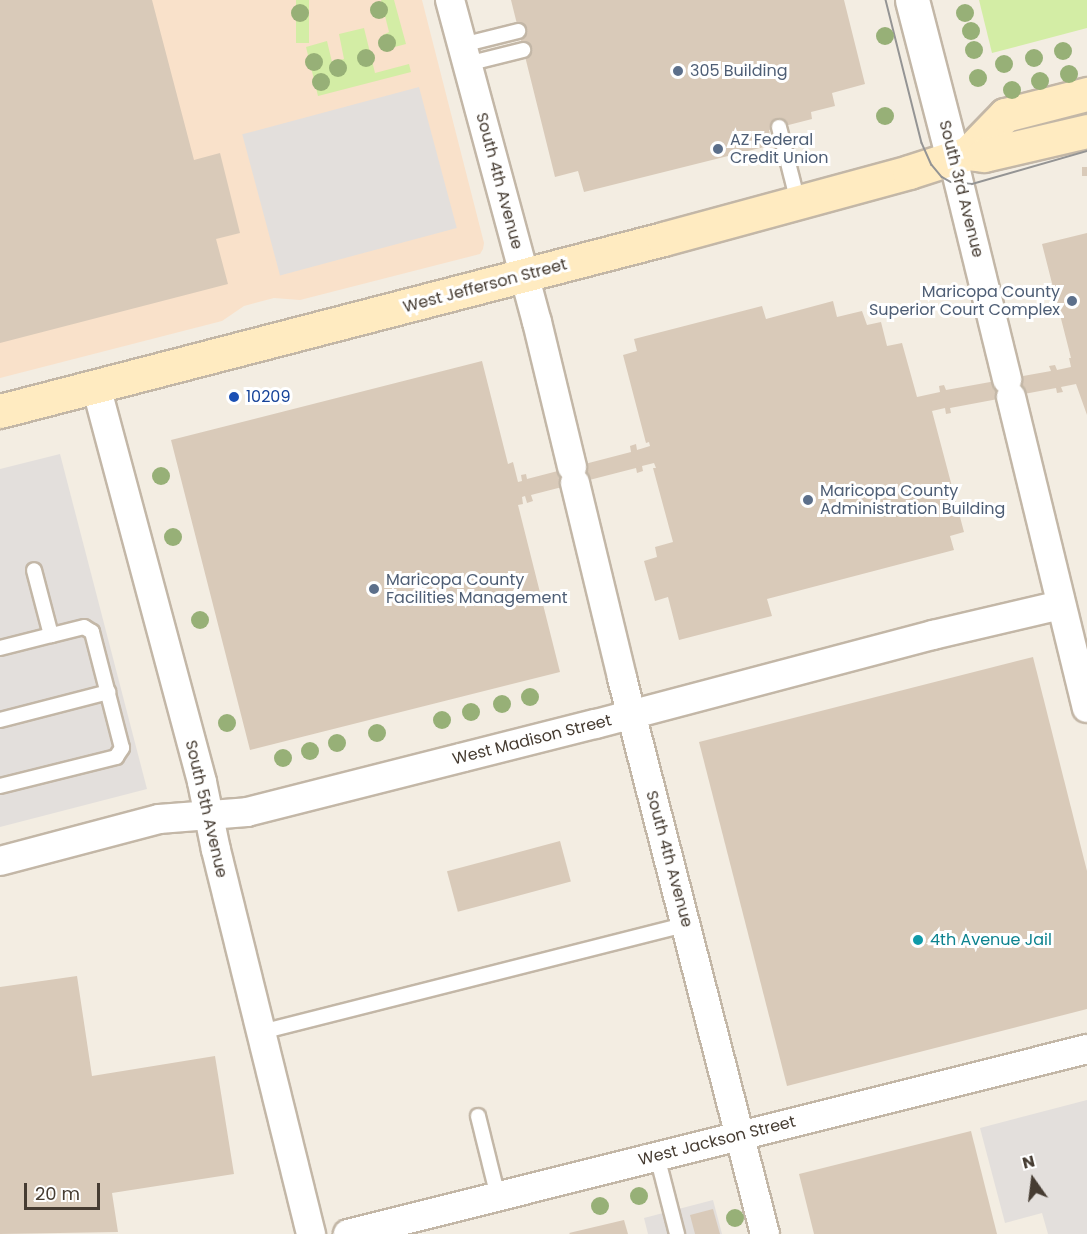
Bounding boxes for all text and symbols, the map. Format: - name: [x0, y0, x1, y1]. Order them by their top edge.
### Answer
- place label: 305 Building: [690, 61, 788, 81]
- marker: 305 Building: [671, 64, 685, 78]
- street label: South 4th Avenue: [472, 111, 526, 251]
- street label: South 3rd Avenue: [935, 118, 987, 260]
- place label: AZ Federal Credit Union: [730, 130, 829, 168]
- marker: AZ Federal Credit Union: [711, 142, 725, 156]
- street label: West Jefferson Street: [401, 255, 569, 317]
- place label: Maricopa County Superior Court Complex: [869, 282, 1060, 320]
- marker: Maricopa County Superior Court Complex: [1065, 294, 1079, 308]
- place label: 10209: [246, 387, 290, 407]
- marker: 10209: [227, 390, 241, 404]
- place label: Maricopa County Administration Building: [820, 481, 1005, 519]
- marker: Maricopa County Administration Building: [801, 493, 815, 507]
- place label: Maricopa County Facilities Management: [386, 570, 568, 608]
- marker: Maricopa County Facilities Management: [367, 582, 381, 596]
- street label: West Madison Street: [450, 711, 614, 769]
- street label: South 5th Avenue: [181, 738, 231, 880]
- street label: South 4th Avenue: [642, 789, 696, 929]
- place label: 4th Avenue Jail: [930, 930, 1052, 950]
- marker: 4th Avenue Jail: [911, 933, 925, 947]
- street label: West Jackson Street: [636, 1112, 798, 1170]
- text: N: [1020, 1149, 1037, 1175]
- north arrow: [1003, 1150, 1063, 1210]
- scale bar: [27, 1171, 104, 1209]
- text: 20 m: [35, 1181, 80, 1206]

